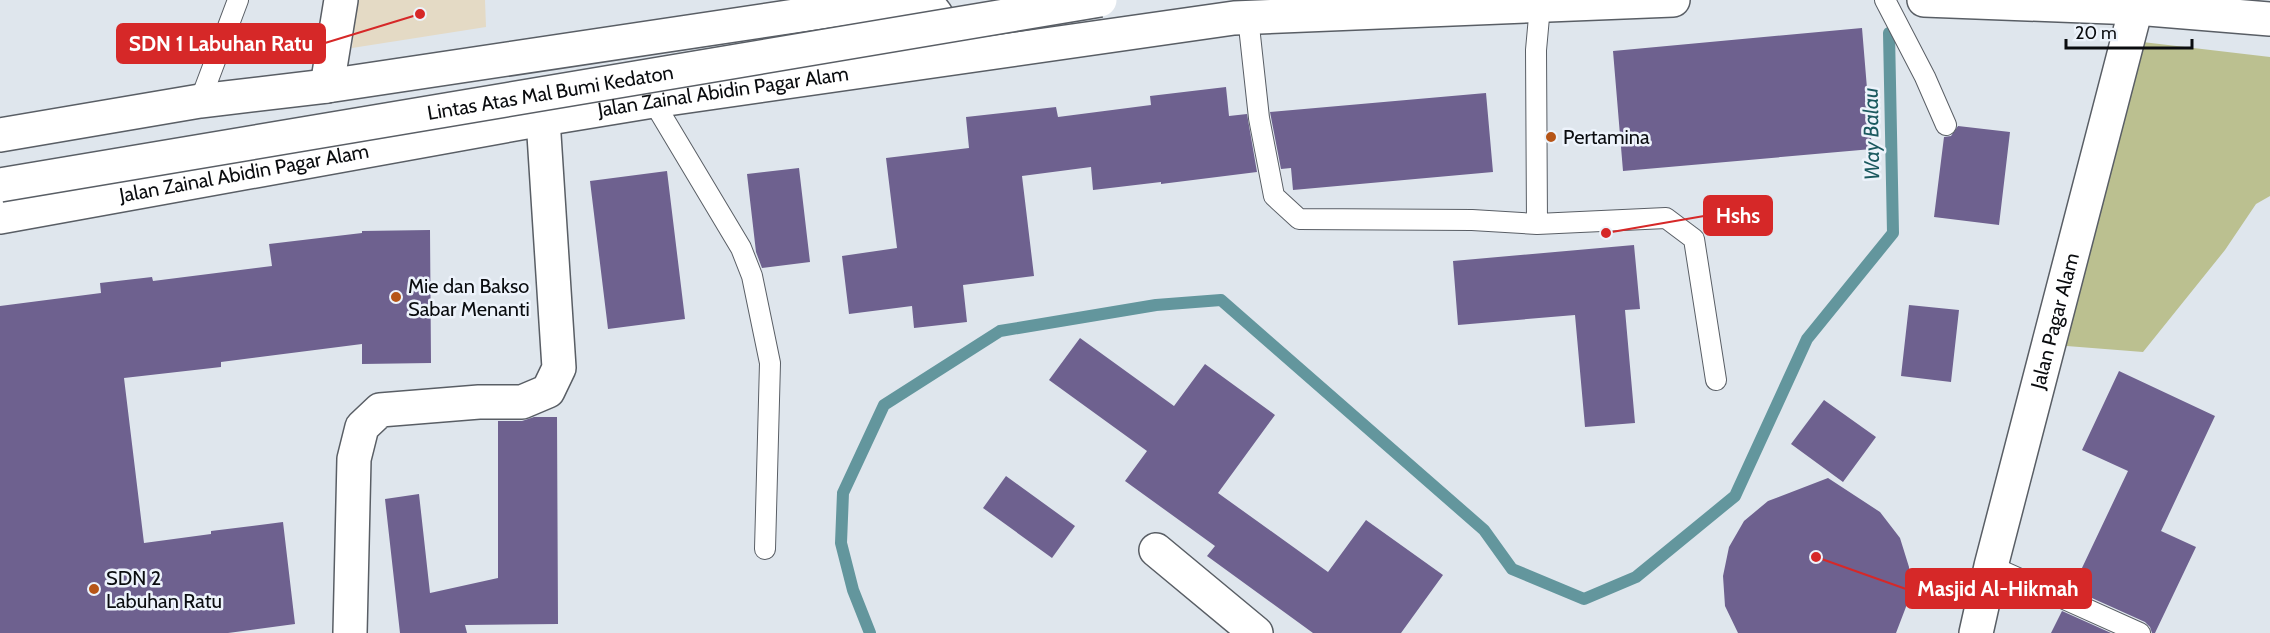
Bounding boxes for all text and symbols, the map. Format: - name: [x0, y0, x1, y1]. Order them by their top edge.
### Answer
- scale bar: [2066, 12, 2192, 50]
- text: 20 m: [2075, 22, 2117, 44]
- callout: SDN 1 Labuhan Ratu: [117, 24, 325, 63]
- text: SDN 1 Labuhan Ratu: [129, 31, 313, 56]
- street label: Lintas Atas Mal Bumi Kedaton: [425, 60, 675, 125]
- street label: Jalan Zainal Abidin Pagar Alam: [595, 61, 850, 122]
- water label: Way Balau: [1858, 87, 1884, 181]
- place label: Pertamina: [1563, 125, 1650, 149]
- marker: Pertamina: [1544, 130, 1558, 144]
- street label: Jalan Zainal Abidin Pagar Alam: [116, 139, 371, 207]
- callout: Hshs: [1704, 196, 1772, 235]
- text: Hshs: [1716, 203, 1760, 228]
- street label: Jalan Pagar Alam: [2025, 250, 2084, 392]
- place label: Mie dan Bakso Sabar Menanti: [408, 274, 530, 321]
- marker: Mie dan Bakso Sabar Menanti: [389, 290, 403, 304]
- place label: SDN 2 Labuhan Ratu: [106, 566, 222, 613]
- callout: Masjid Al-Hikmah: [1906, 569, 2091, 608]
- text: Masjid Al-Hikmah: [1917, 576, 2079, 601]
- marker: SDN 2 Labuhan Ratu: [87, 582, 101, 596]

